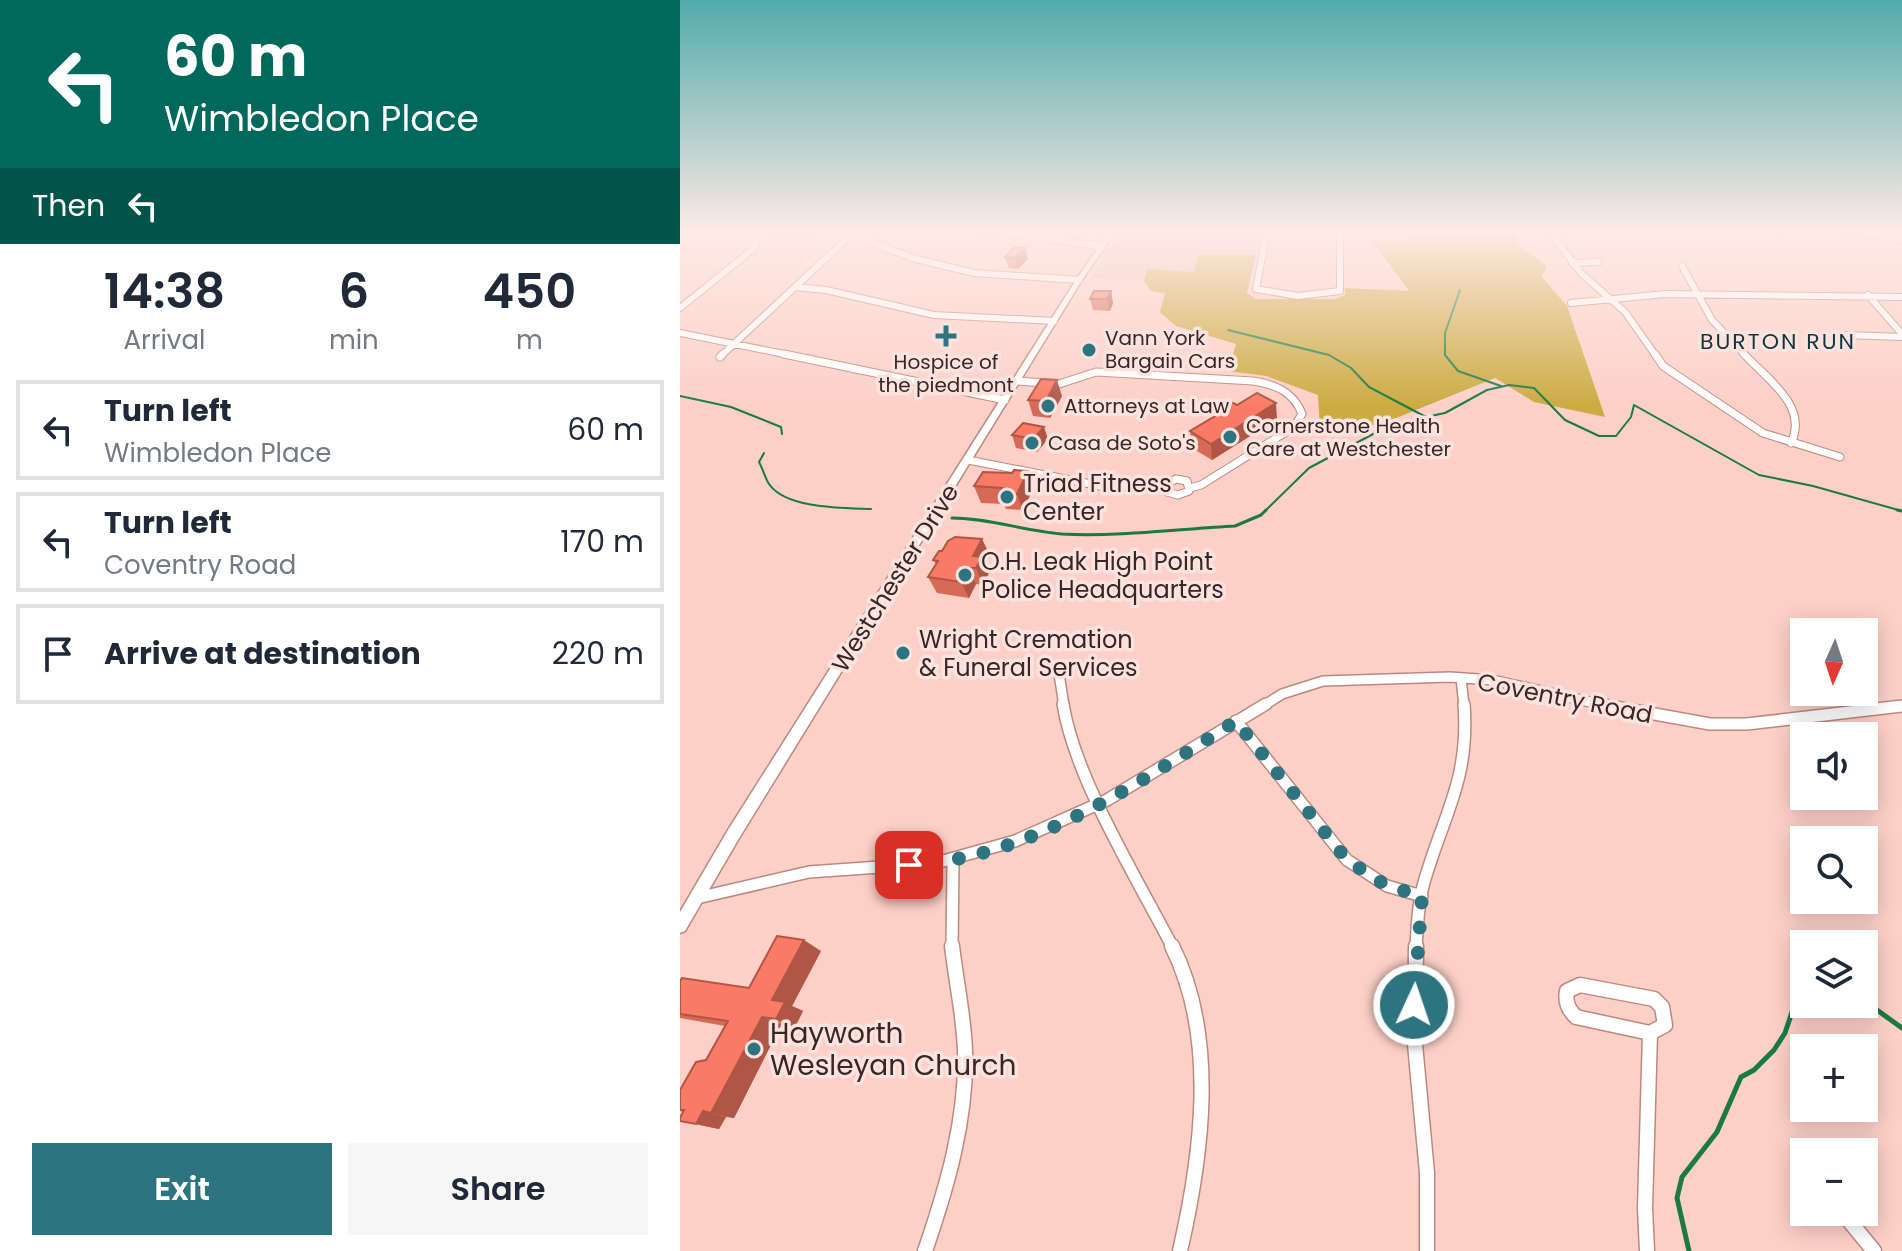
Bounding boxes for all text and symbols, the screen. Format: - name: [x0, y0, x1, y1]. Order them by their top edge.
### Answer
- text: 60 m: [164, 17, 307, 96]
- icon: left: [32, 32, 136, 136]
- text: Wimbledon Place: [164, 93, 479, 144]
- text: Then: [32, 184, 105, 227]
- icon: left: [121, 184, 165, 228]
- text: 14:38: [104, 258, 225, 325]
- text: 6: [338, 258, 369, 325]
- text: 450: [483, 258, 576, 325]
- text: Arrival: [124, 322, 205, 358]
- text: min: [329, 322, 379, 358]
- text: m: [516, 322, 543, 358]
- place label: Vann York Bargain Cars: [1105, 324, 1235, 375]
- marker: Hospice of the piedmont: [935, 325, 957, 347]
- district label: BURTON RUN: [1700, 326, 1856, 357]
- marker: Vann York Bargain Cars: [1080, 341, 1098, 359]
- place label: Hospice of the piedmont: [878, 348, 1014, 399]
- text: Turn left: [104, 389, 232, 432]
- place label: Attorneys at Law: [1064, 392, 1230, 420]
- marker: Attorneys at Law: [1039, 397, 1057, 415]
- icon: left: [36, 408, 80, 452]
- text: 60 m: [567, 408, 644, 451]
- place label: Cornerstone Health Care at Westchester: [1246, 412, 1451, 463]
- marker: Cornerstone Health Care at Westchester: [1221, 428, 1239, 446]
- place label: Casa de Soto's: [1048, 429, 1196, 457]
- marker: Casa de Soto's: [1023, 434, 1041, 452]
- text: Wimbledon Place: [104, 435, 331, 471]
- place label: Triad Fitness Center: [1023, 467, 1172, 528]
- street label: Westchester Drive: [824, 478, 966, 678]
- marker: Triad Fitness Center: [998, 488, 1016, 506]
- text: Turn left: [104, 501, 232, 544]
- icon: left: [36, 520, 80, 564]
- text: 170 m: [560, 520, 644, 563]
- place label: O.H. Leak High Point Police Headquarters: [981, 545, 1224, 606]
- text: Coventry Road: [104, 547, 296, 583]
- marker: O.H. Leak High Point Police Headquarters: [956, 566, 974, 584]
- north arrow: [1790, 618, 1878, 706]
- map controls: [1790, 618, 1878, 1226]
- place label: Wright Cremation & Funeral Services: [919, 623, 1138, 684]
- icon: arrive: [36, 632, 80, 676]
- text: Arrive at destination: [104, 632, 421, 675]
- text: 220 m: [552, 632, 644, 675]
- marker: Wright Cremation & Funeral Services: [894, 644, 912, 662]
- street label: Coventry Road: [1475, 665, 1655, 731]
- button: sound: [1790, 722, 1878, 810]
- button: search: [1790, 826, 1878, 914]
- pin: [875, 831, 943, 899]
- icon: arrive: [887, 843, 931, 887]
- button: layers: [1790, 930, 1878, 1018]
- position arrow: [1372, 963, 1456, 1047]
- place label: Hayworth Wesleyan Church: [770, 1014, 1016, 1085]
- button: +: [1790, 1034, 1878, 1122]
- marker: Hayworth Wesleyan Church: [745, 1040, 763, 1058]
- button: −: [1790, 1138, 1878, 1226]
- button: Exit: [32, 1143, 332, 1235]
- button: Share: [348, 1143, 648, 1235]

